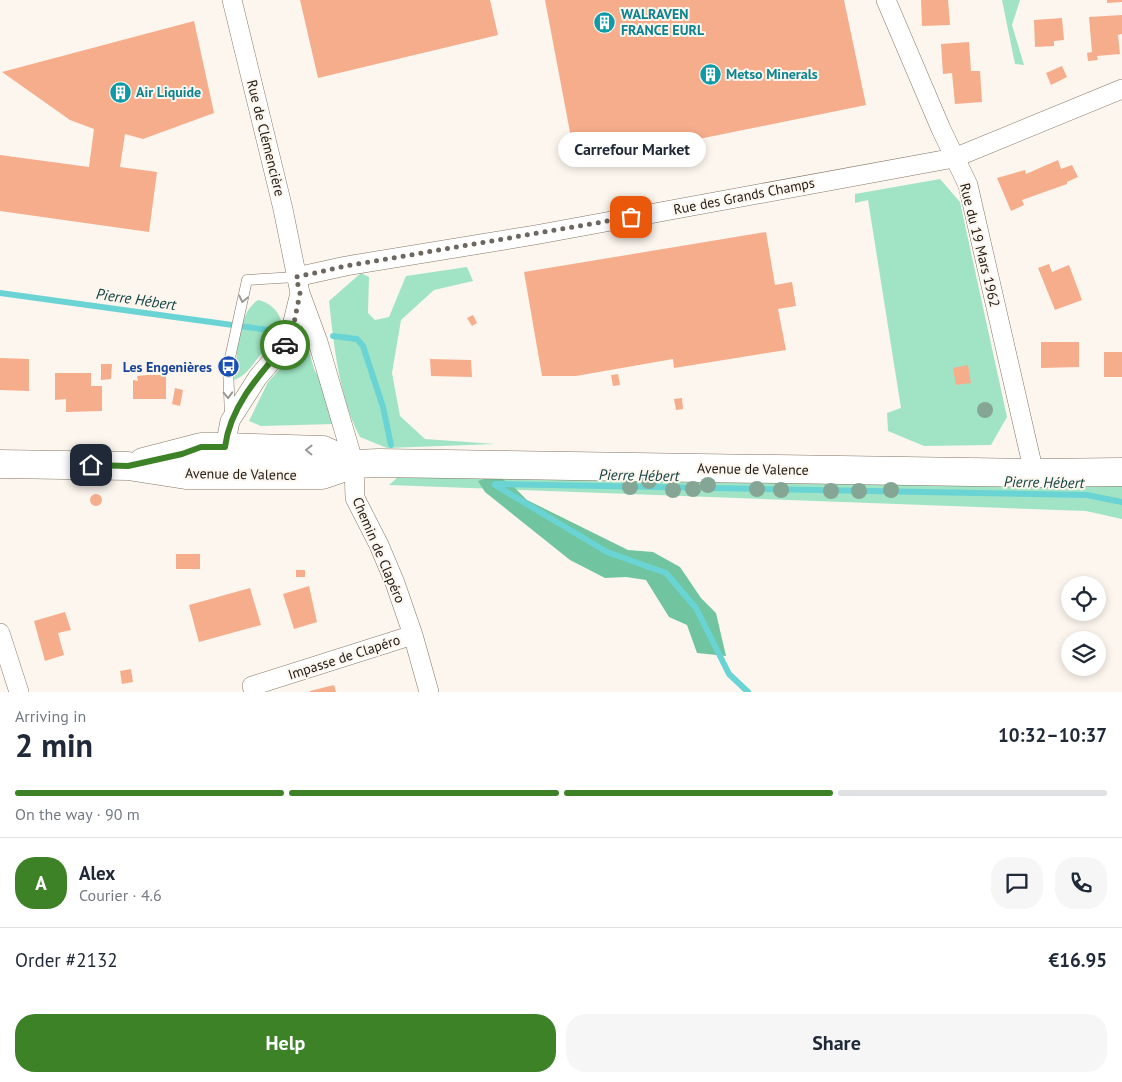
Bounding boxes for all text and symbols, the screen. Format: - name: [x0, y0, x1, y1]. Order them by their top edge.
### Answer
- place label: WALRAVEN FRANCE EURL: [621, 5, 705, 39]
- building icon: WALRAVEN FRANCE EURL: [593, 10, 617, 34]
- building icon: Metso Minerals: [698, 62, 722, 86]
- place label: Metso Minerals: [726, 65, 818, 83]
- street label: Rue de Clémencière: [243, 78, 289, 198]
- building icon: Air Liquide: [108, 80, 132, 104]
- place label: Air Liquide: [136, 83, 201, 101]
- callout: Carrefour Market: [557, 132, 705, 167]
- text: Carrefour Market: [574, 139, 690, 159]
- street label: Rue des Grands Champs: [672, 173, 816, 219]
- street label: Rue du 19 Mars 1962: [956, 181, 1004, 309]
- pin: [610, 196, 652, 238]
- icon: bag: [617, 203, 645, 231]
- water label: Pierre Hébert: [95, 284, 178, 314]
- one-way arrow: [238, 295, 249, 304]
- courier: [260, 320, 310, 370]
- icon: car: [271, 331, 299, 359]
- bus stop icon: Les Engenières: [216, 355, 240, 379]
- place label: Les Engenières: [123, 358, 212, 376]
- one-way arrow: [223, 391, 234, 399]
- pin: [70, 444, 112, 486]
- one-way arrow: [305, 445, 312, 455]
- icon: home: [77, 451, 105, 479]
- street label: Avenue de Valence: [697, 459, 809, 479]
- street label: Avenue de Valence: [185, 464, 297, 484]
- water label: Pierre Hébert: [599, 465, 681, 485]
- water label: Pierre Hébert: [1004, 472, 1086, 492]
- street label: Chemin de Clapéro: [349, 494, 409, 606]
- map controls: [1061, 576, 1106, 676]
- button: locate: [1061, 576, 1106, 621]
- street label: Impasse de Clapéro: [286, 630, 402, 684]
- button: layers: [1061, 631, 1106, 676]
- text: Arriving in: [15, 706, 86, 726]
- text: 10:32–10:37: [998, 723, 1107, 747]
- text: 2 min: [15, 724, 93, 766]
- text: On the way · 90 m: [15, 804, 140, 824]
- button: chat: [991, 857, 1043, 909]
- button: phone: [1055, 857, 1107, 909]
- text: Alex: [79, 861, 115, 885]
- text: A: [35, 871, 47, 895]
- text: Courier · 4.6: [79, 885, 162, 905]
- text: Order #2132: [15, 948, 118, 972]
- text: €16.95: [1048, 948, 1107, 972]
- button: Help: [15, 1014, 556, 1072]
- button: Share: [566, 1014, 1107, 1072]

